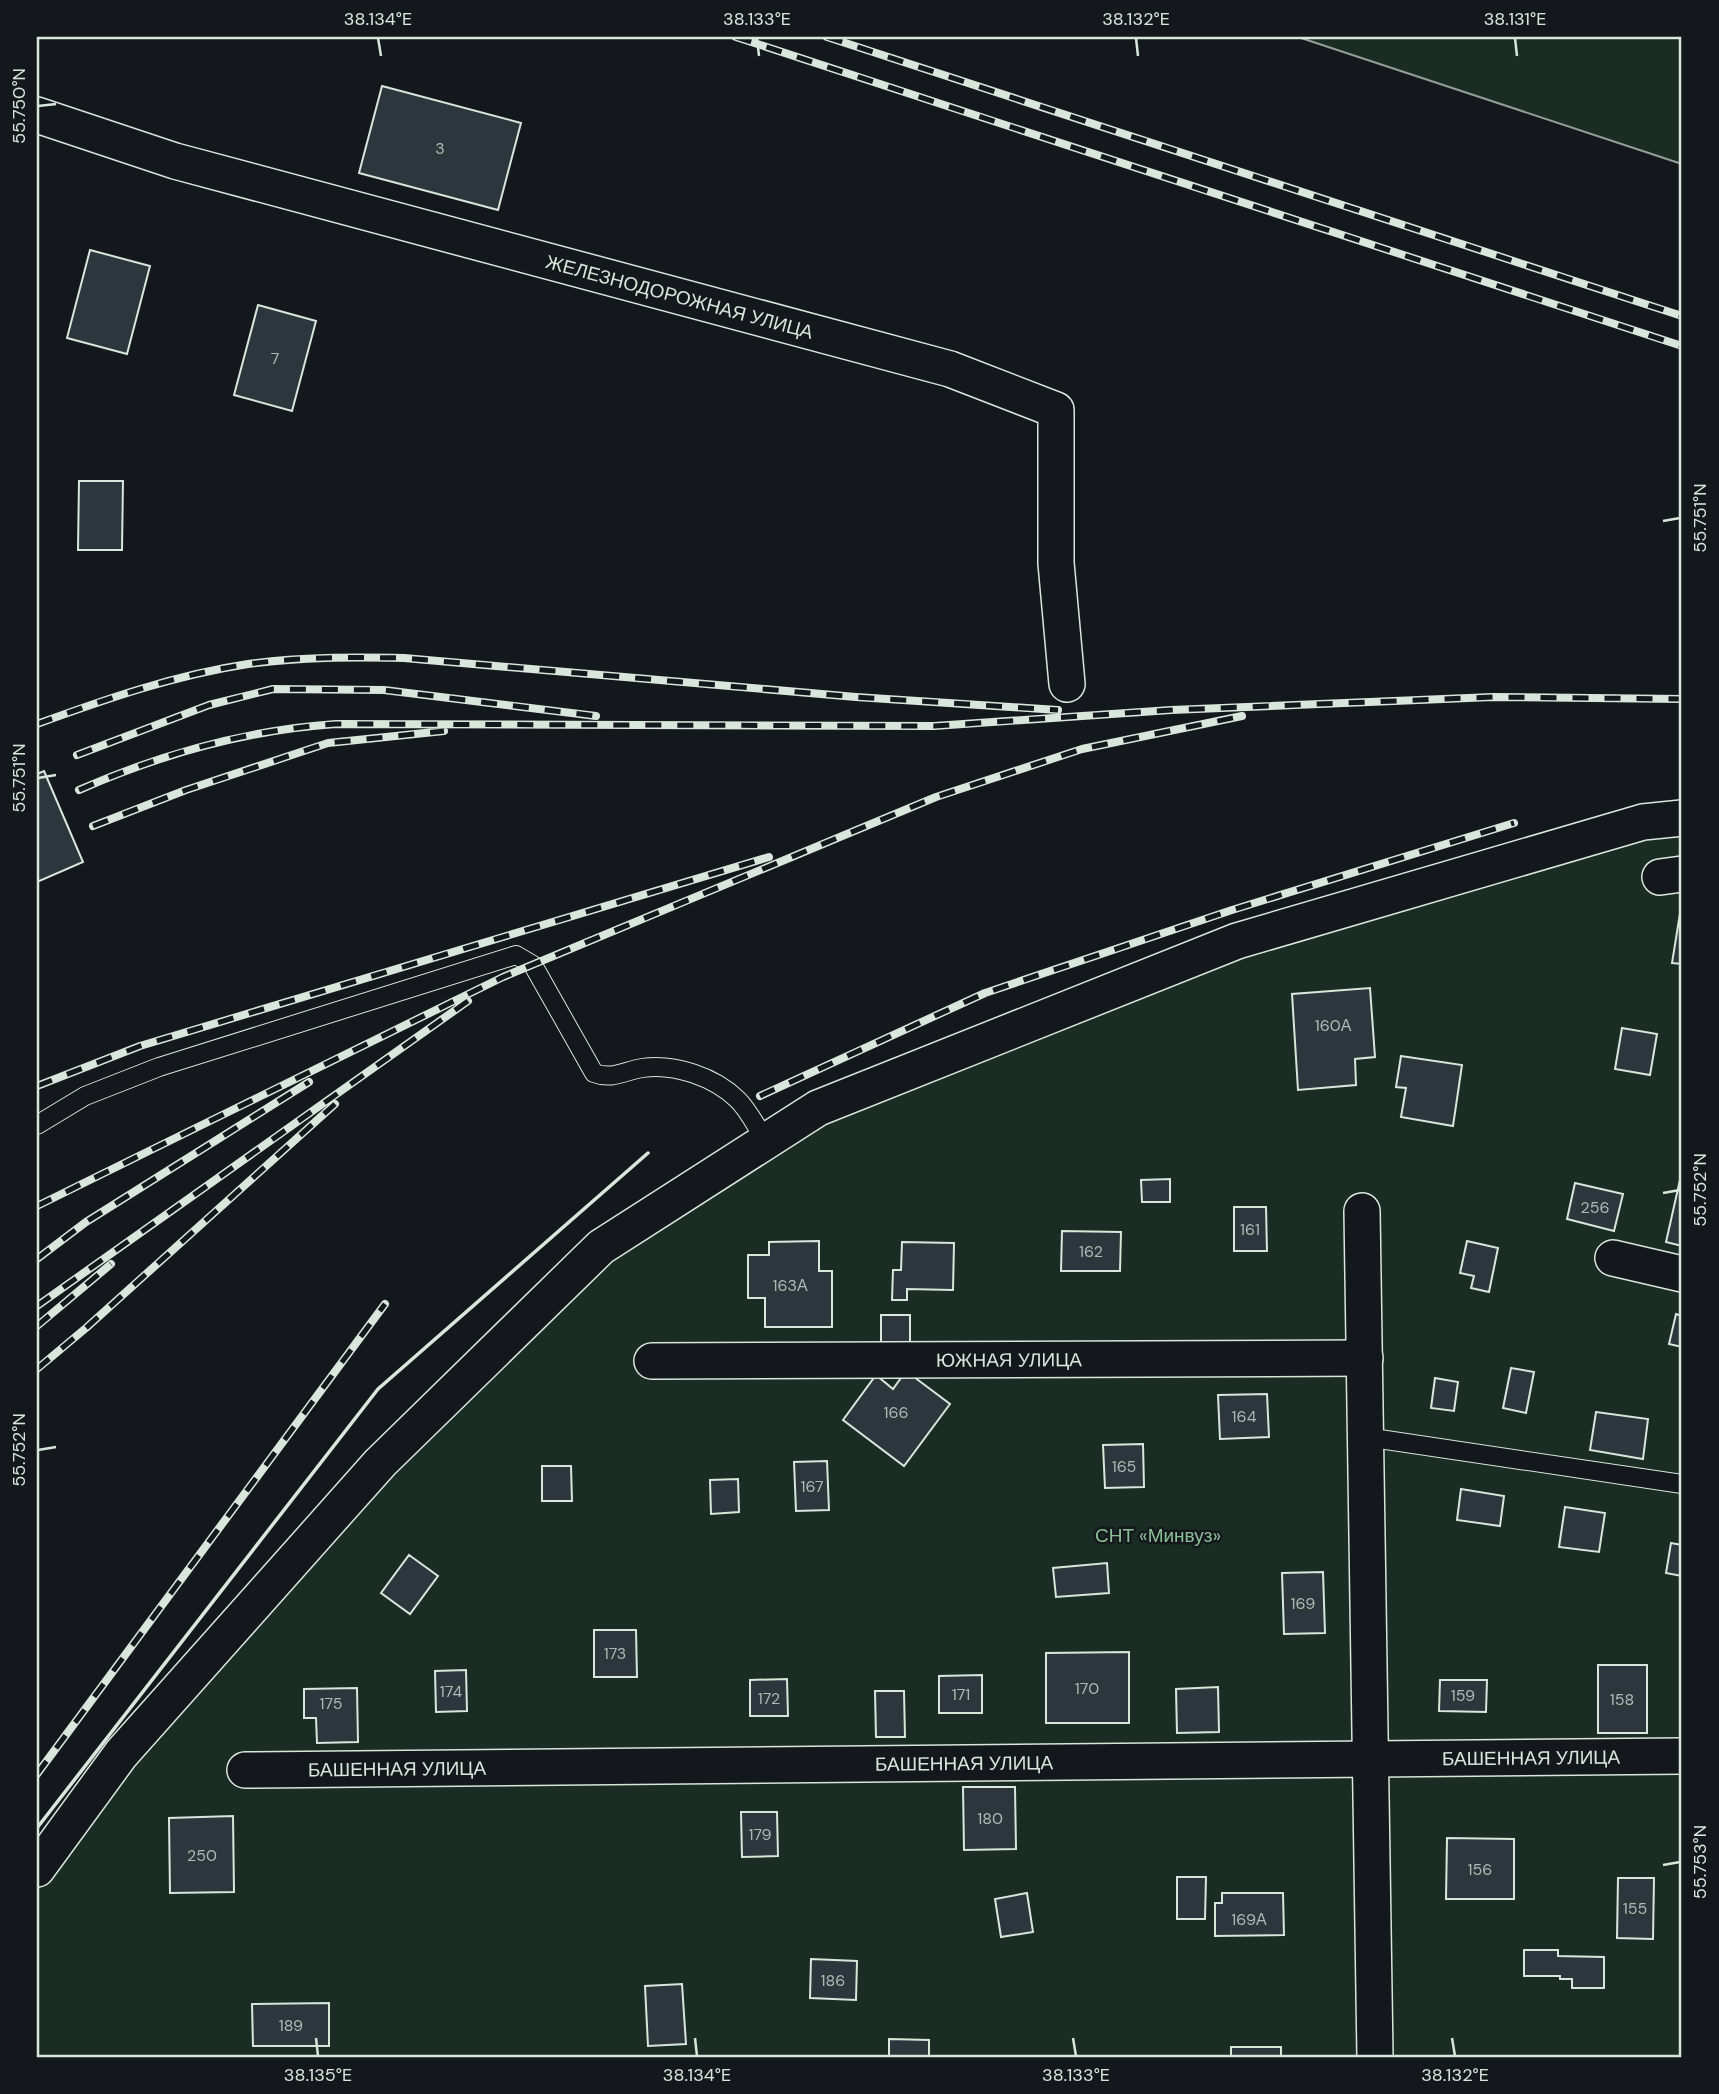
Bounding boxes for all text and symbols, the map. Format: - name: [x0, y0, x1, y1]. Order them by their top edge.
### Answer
- text: 38.134°E: [344, 7, 412, 31]
- text: 38.133°E: [723, 7, 791, 31]
- text: 38.132°E: [1102, 7, 1170, 31]
- text: 38.131°E: [1484, 7, 1546, 31]
- text: 55.750°N: [7, 68, 31, 144]
- house number: 3: [435, 138, 445, 159]
- street label: ЖЕЛЕЗНОДОРОЖНАЯ УЛИЦА: [543, 249, 816, 345]
- house number: 7: [271, 348, 279, 369]
- text: 55.751°N: [1688, 483, 1712, 553]
- text: 55.751°N: [7, 743, 31, 813]
- house number: 160А: [1315, 1015, 1352, 1036]
- text: 55.752°N: [1688, 1153, 1712, 1227]
- house number: 256: [1580, 1197, 1610, 1218]
- house number: 161: [1240, 1219, 1260, 1240]
- house number: 162: [1079, 1241, 1103, 1262]
- house number: 163А: [772, 1275, 808, 1296]
- street label: ЮЖНАЯ УЛИЦА: [936, 1347, 1082, 1373]
- house number: 166: [883, 1402, 909, 1423]
- house number: 164: [1232, 1406, 1257, 1427]
- text: 55.752°N: [7, 1413, 31, 1487]
- house number: 165: [1112, 1456, 1136, 1477]
- house number: 167: [800, 1476, 824, 1497]
- park label: СНТ «Минвуз»: [1095, 1523, 1221, 1548]
- house number: 169: [1291, 1593, 1315, 1614]
- house number: 173: [604, 1643, 626, 1664]
- house number: 170: [1075, 1678, 1099, 1699]
- house number: 174: [440, 1681, 462, 1702]
- house number: 171: [952, 1684, 970, 1705]
- house number: 159: [1451, 1685, 1475, 1706]
- house number: 172: [758, 1688, 780, 1709]
- house number: 158: [1610, 1689, 1634, 1710]
- house number: 175: [320, 1693, 342, 1714]
- street label: БАШЕННАЯ УЛИЦА: [1442, 1745, 1620, 1771]
- street label: БАШЕННАЯ УЛИЦА: [875, 1750, 1053, 1777]
- street label: БАШЕННАЯ УЛИЦА: [308, 1756, 486, 1782]
- house number: 180: [977, 1808, 1003, 1829]
- house number: 179: [748, 1824, 772, 1845]
- text: 55.753°N: [1688, 1825, 1712, 1899]
- house number: 250: [187, 1845, 217, 1866]
- house number: 156: [1468, 1859, 1492, 1880]
- house number: 155: [1623, 1898, 1647, 1919]
- house number: 169А: [1231, 1909, 1267, 1930]
- house number: 186: [821, 1970, 845, 1991]
- house number: 189: [279, 2015, 303, 2036]
- text: 38.135°E: [284, 2063, 352, 2087]
- text: 38.134°E: [663, 2063, 731, 2087]
- text: 38.133°E: [1042, 2063, 1110, 2087]
- text: 38.132°E: [1421, 2063, 1489, 2087]

